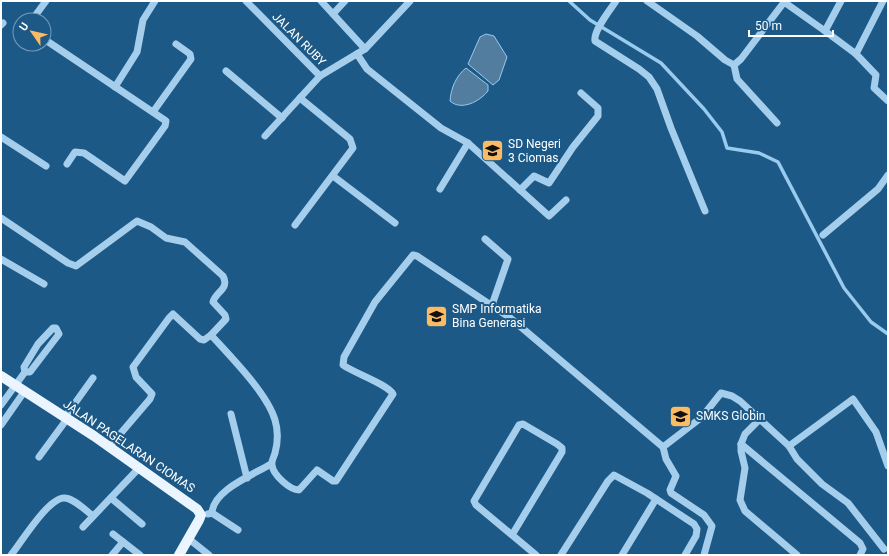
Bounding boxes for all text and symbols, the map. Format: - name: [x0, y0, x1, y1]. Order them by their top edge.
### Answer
- street label: JALAN RUBY: [269, 9, 329, 69]
- north arrow: [12, 12, 52, 52]
- scale bar: [749, 12, 833, 38]
- text: 50 m: [755, 19, 782, 33]
- text: U: [17, 20, 32, 33]
- place label: SD Negeri 3 Ciomas: [508, 137, 561, 165]
- school or university icon: SD Negeri 3 Ciomas: [480, 138, 506, 164]
- place label: SMP Informatika Bina Generasi: [452, 302, 542, 330]
- school or university icon: SMP Informatika Bina Generasi: [423, 303, 449, 329]
- street label: JALAN PAGELARAN CIOMAS: [60, 397, 198, 495]
- school or university icon: SMKS Globin: [668, 403, 694, 429]
- place label: SMKS Globin: [696, 409, 765, 423]

